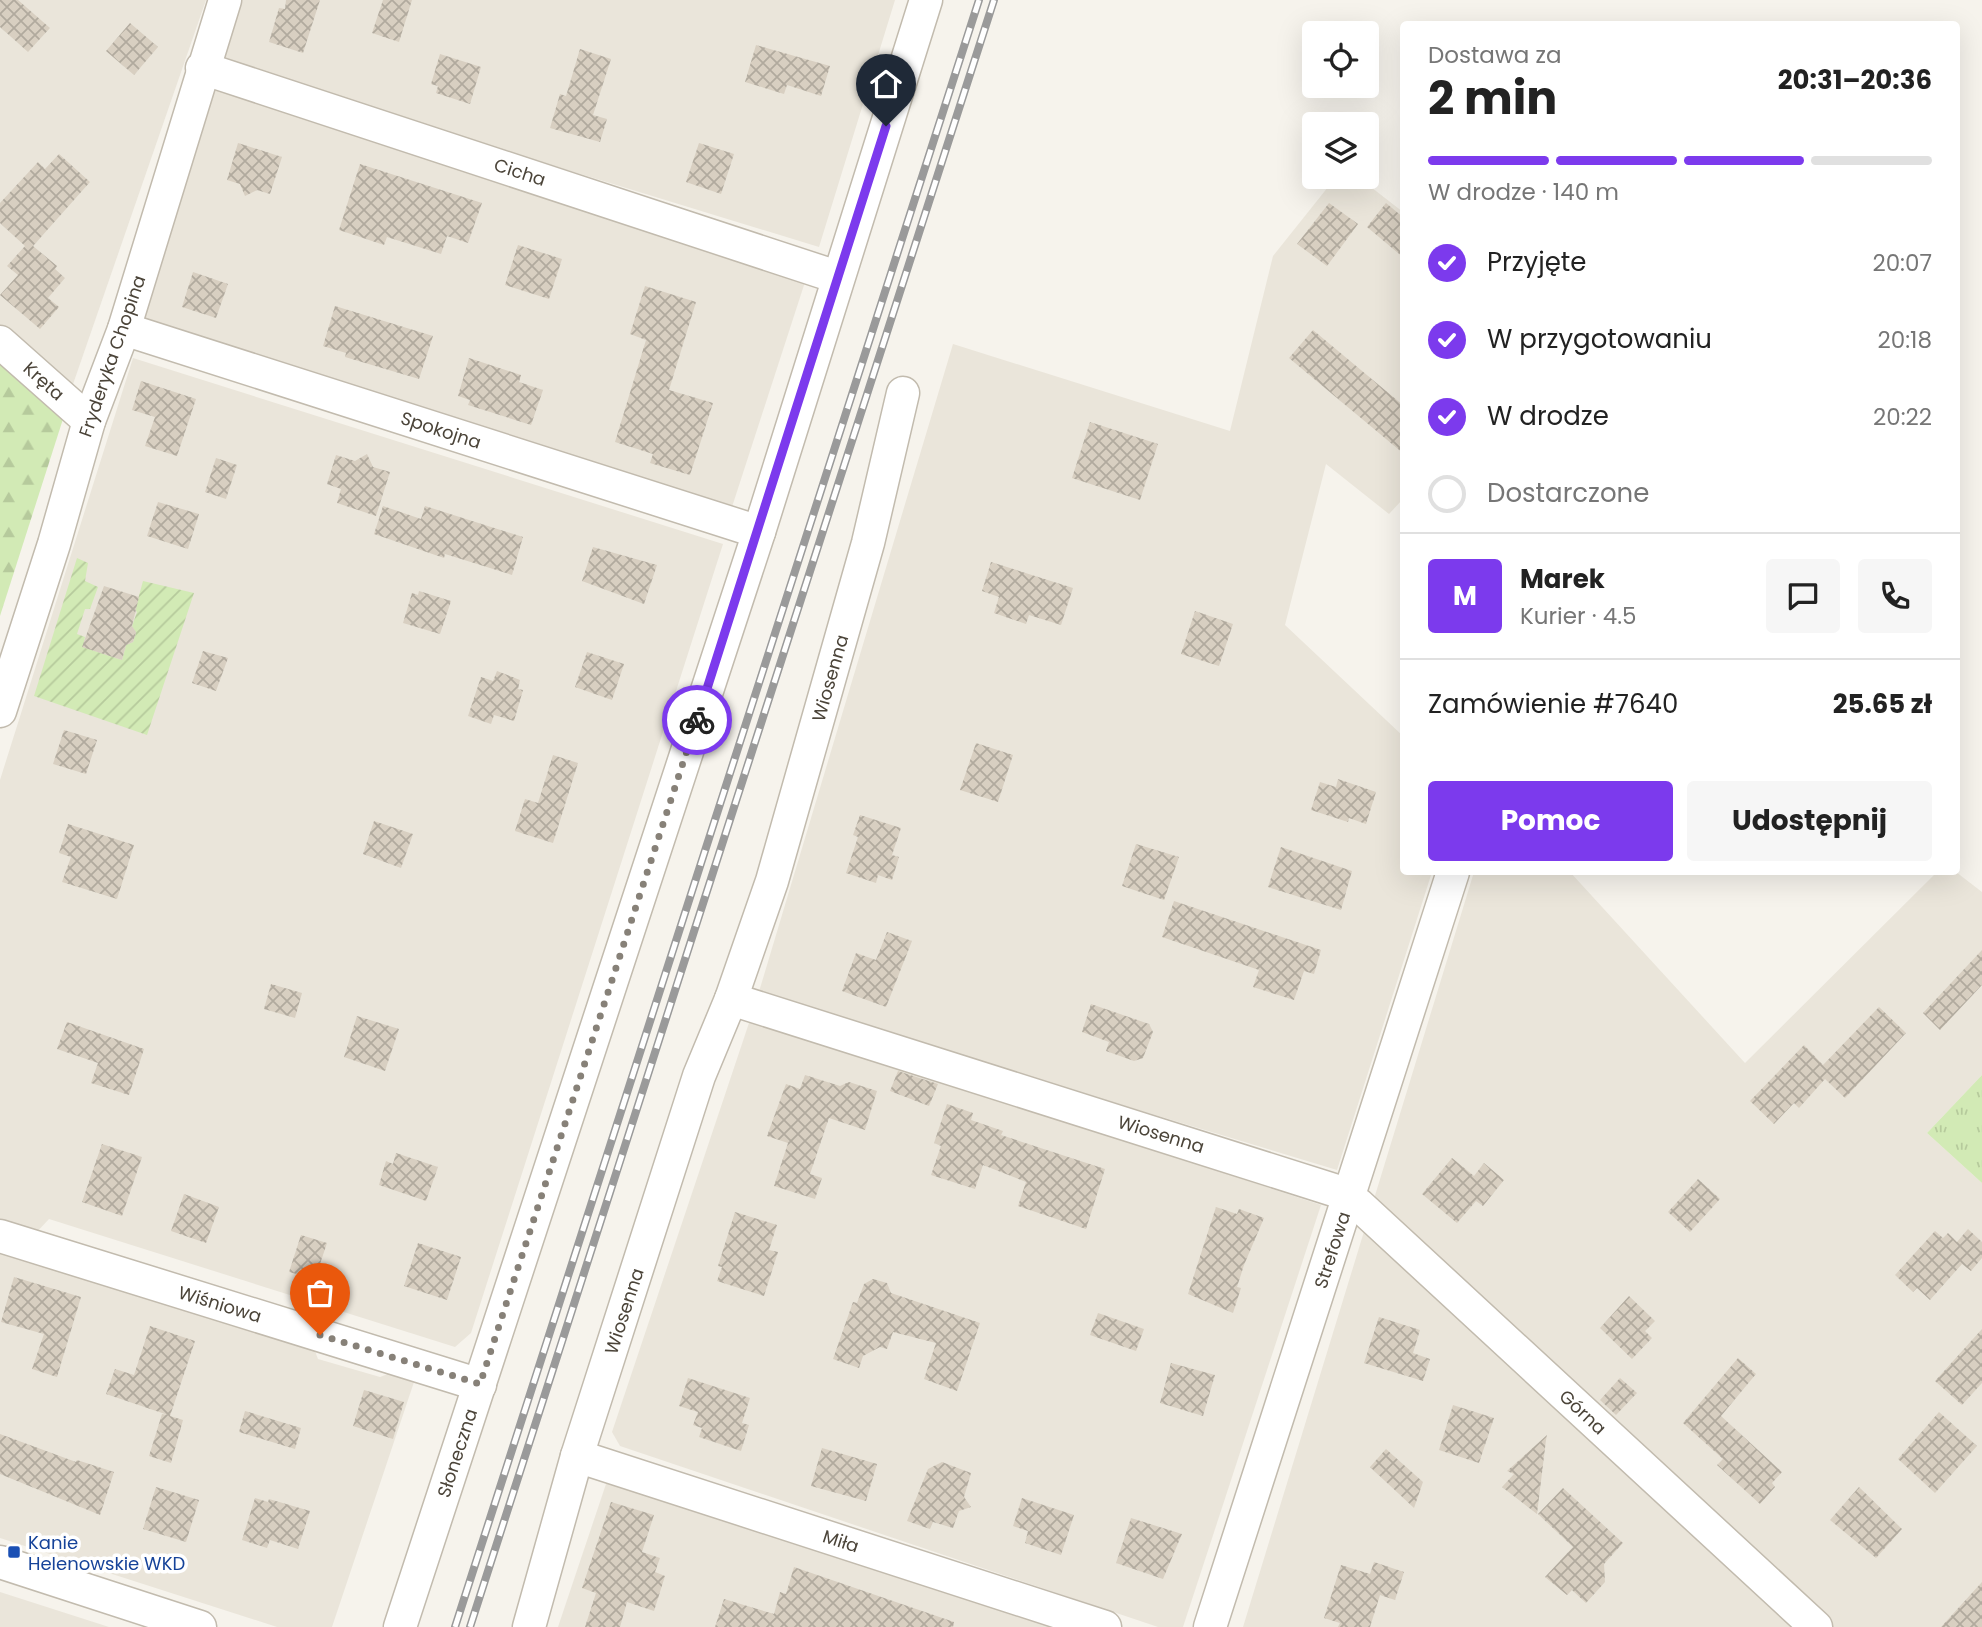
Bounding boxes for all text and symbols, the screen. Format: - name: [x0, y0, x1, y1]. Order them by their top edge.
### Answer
- map controls: [1302, 21, 1379, 189]
- button: locate: [1302, 21, 1379, 98]
- text: Dostawa za: [1428, 39, 1561, 71]
- pin: [856, 54, 916, 126]
- text: 20:31–20:36: [1778, 62, 1932, 98]
- icon: home: [867, 65, 905, 103]
- text: 2 min: [1428, 66, 1557, 130]
- button: layers: [1302, 112, 1379, 189]
- street label: Cicha: [491, 152, 549, 192]
- text: W drodze · 140 m: [1428, 176, 1619, 208]
- icon: check: [1428, 244, 1466, 282]
- text: Przyjęte: [1487, 244, 1586, 280]
- text: 20:07: [1872, 247, 1932, 279]
- street label: Fryderyka Chopina: [73, 272, 151, 440]
- icon: check: [1428, 321, 1466, 359]
- text: W przygotowaniu: [1487, 321, 1712, 357]
- text: 20:18: [1878, 324, 1932, 356]
- street label: Kręta: [18, 356, 70, 406]
- icon: check: [1428, 398, 1466, 436]
- text: W drodze: [1487, 398, 1609, 434]
- text: 20:22: [1873, 401, 1932, 433]
- street label: Spokojna: [398, 405, 484, 455]
- text: Dostarczone: [1487, 475, 1649, 511]
- button: chat: [1766, 559, 1840, 633]
- button: phone: [1858, 559, 1932, 633]
- text: Marek: [1520, 561, 1605, 597]
- text: M: [1453, 578, 1477, 614]
- text: Kurier · 4.5: [1520, 600, 1636, 632]
- street label: Wiosenna: [806, 632, 854, 724]
- courier: [662, 685, 732, 755]
- text: Zamówienie #7640: [1428, 686, 1678, 722]
- text: 25.65 zł: [1833, 686, 1932, 722]
- icon: bike: [678, 701, 716, 739]
- button: Pomoc: [1428, 781, 1673, 861]
- button: Udostępnij: [1687, 781, 1932, 861]
- street label: Wiosenna: [1115, 1109, 1207, 1159]
- street label: Strefowa: [1308, 1208, 1356, 1292]
- pin: [290, 1263, 350, 1335]
- street label: Wiosenna: [598, 1265, 650, 1357]
- icon: bag: [301, 1274, 339, 1312]
- street label: Wiśniowa: [175, 1280, 265, 1328]
- street label: Górna: [1554, 1384, 1612, 1440]
- street label: Słoneczna: [431, 1405, 483, 1501]
- street label: Miła: [820, 1523, 862, 1559]
- place label: Kanie Helenowskie WKD: [28, 1530, 185, 1576]
- marker: Kanie Helenowskie WKD: [6, 1544, 22, 1560]

